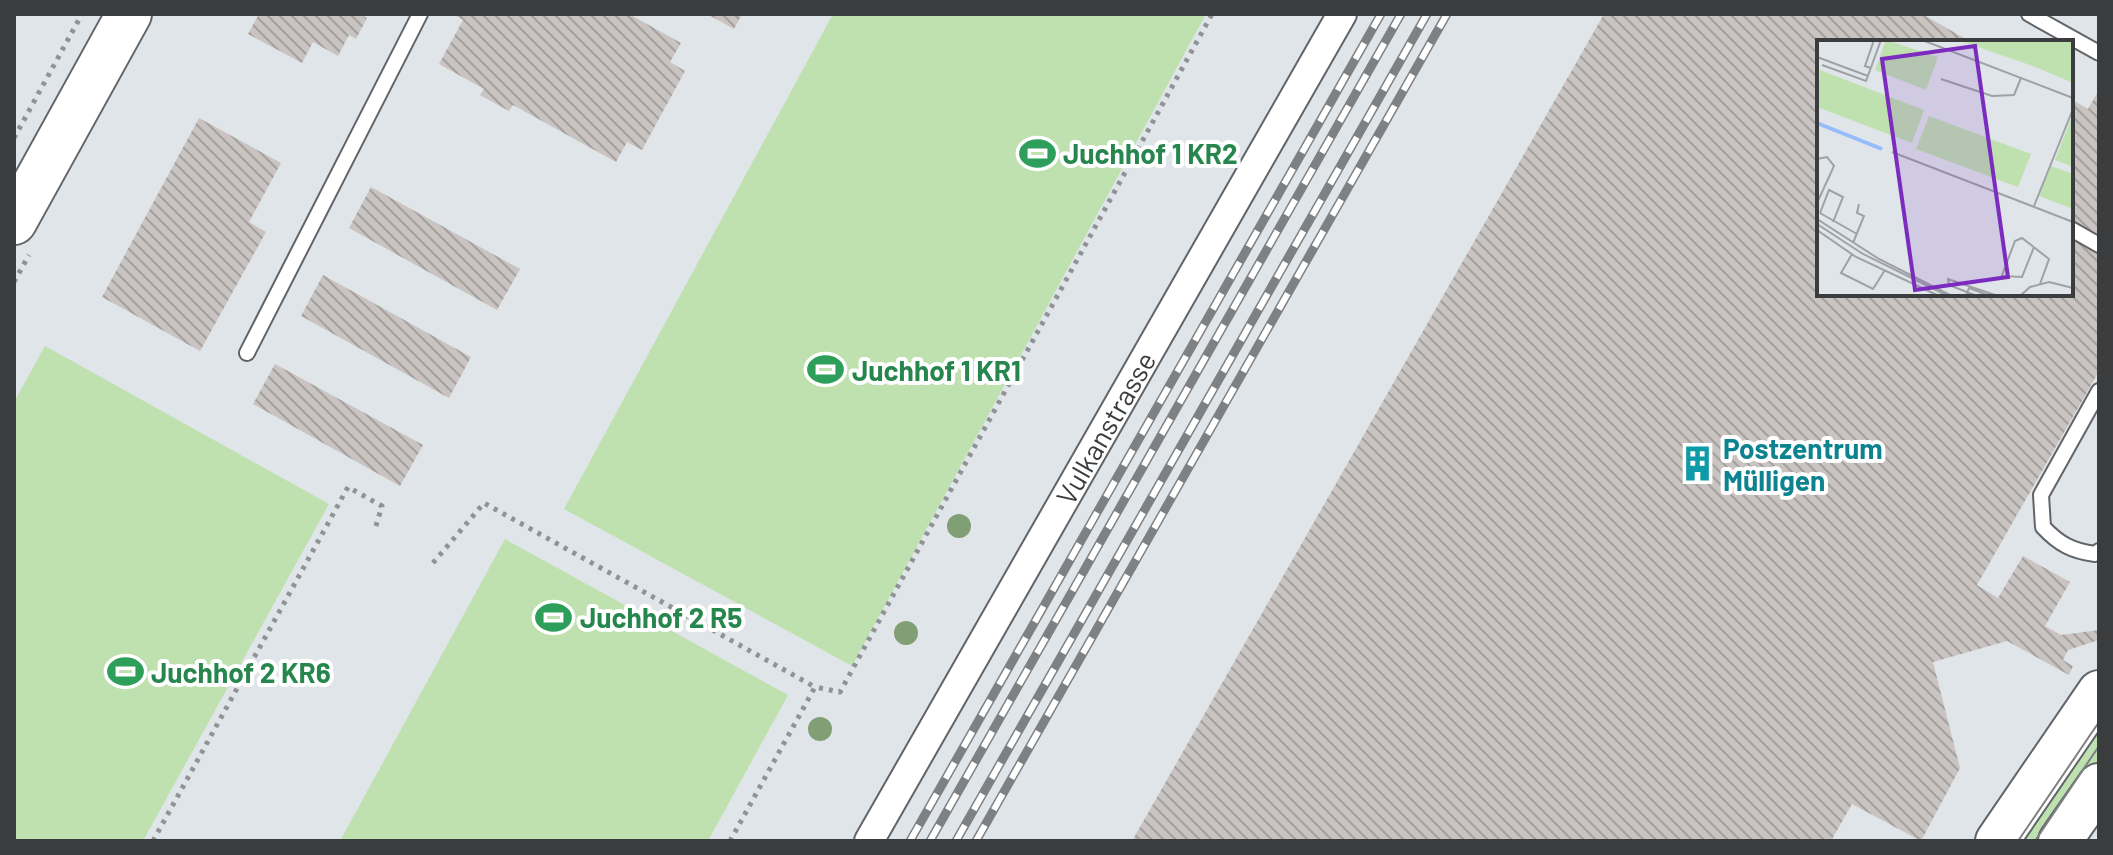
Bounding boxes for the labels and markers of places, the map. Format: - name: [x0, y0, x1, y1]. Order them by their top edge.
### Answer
- sports icon: Juchhof 1 KR2: [1018, 134, 1056, 172]
- place label: Juchhof 1 KR2: [1063, 136, 1238, 170]
- sports icon: Juchhof 1 KR1: [807, 351, 845, 389]
- place label: Juchhof 1 KR1: [852, 353, 1021, 387]
- place label: Postzentrum Mülligen: [1723, 431, 1883, 497]
- building icon: Postzentrum Mülligen: [1678, 445, 1716, 483]
- sports icon: Juchhof 2 R5: [535, 598, 573, 636]
- place label: Juchhof 2 R5: [580, 600, 742, 634]
- sports icon: Juchhof 2 KR6: [106, 653, 144, 691]
- place label: Juchhof 2 KR6: [151, 655, 331, 689]

